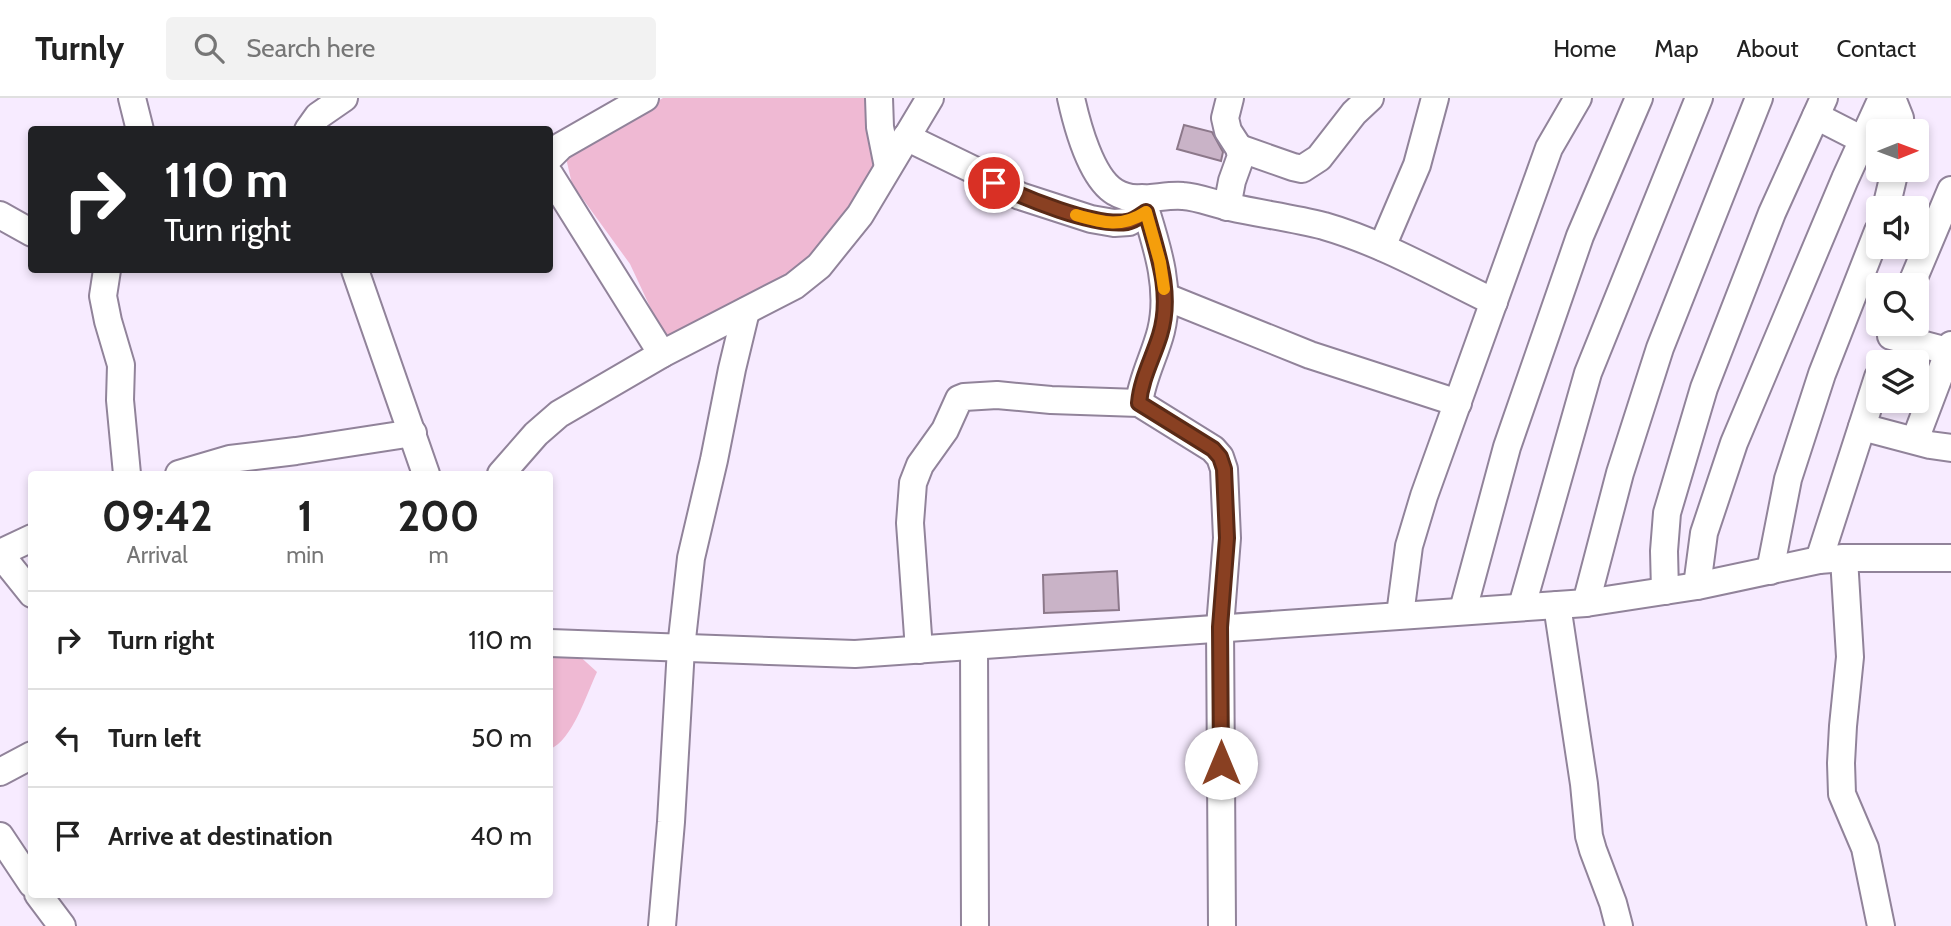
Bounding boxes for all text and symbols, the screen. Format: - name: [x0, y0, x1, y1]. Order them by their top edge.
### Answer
- search box: [166, 17, 656, 80]
- text: Turnly: [35, 28, 124, 68]
- icon: search: [190, 29, 228, 67]
- text: Search here: [246, 32, 375, 64]
- text: Home: [1553, 34, 1616, 63]
- text: Map: [1654, 34, 1699, 63]
- text: About: [1737, 34, 1799, 63]
- text: Contact: [1837, 34, 1916, 63]
- north arrow: [1866, 119, 1928, 182]
- map controls: [1866, 119, 1929, 413]
- text: 110 m: [164, 150, 288, 209]
- pin: [964, 153, 1024, 213]
- icon: right: [49, 154, 140, 245]
- icon: arrive: [975, 164, 1013, 202]
- button: sound: [1866, 196, 1929, 259]
- text: Turn right: [164, 210, 291, 249]
- button: search: [1866, 273, 1929, 336]
- button: layers: [1866, 350, 1929, 413]
- text: 09:42: [102, 490, 213, 542]
- text: 1: [297, 490, 313, 542]
- text: 200: [398, 490, 479, 542]
- text: Arrival: [126, 541, 188, 569]
- text: min: [286, 541, 324, 569]
- text: m: [428, 541, 449, 569]
- icon: right: [49, 621, 87, 659]
- text: Turn right: [108, 624, 214, 656]
- text: 110 m: [468, 624, 532, 656]
- icon: left: [49, 719, 87, 757]
- text: Turn left: [108, 722, 201, 754]
- text: 50 m: [471, 722, 532, 754]
- position arrow: [1184, 726, 1258, 800]
- icon: arrive: [49, 817, 87, 855]
- text: Arrive at destination: [108, 820, 333, 852]
- text: 40 m: [470, 820, 532, 852]

